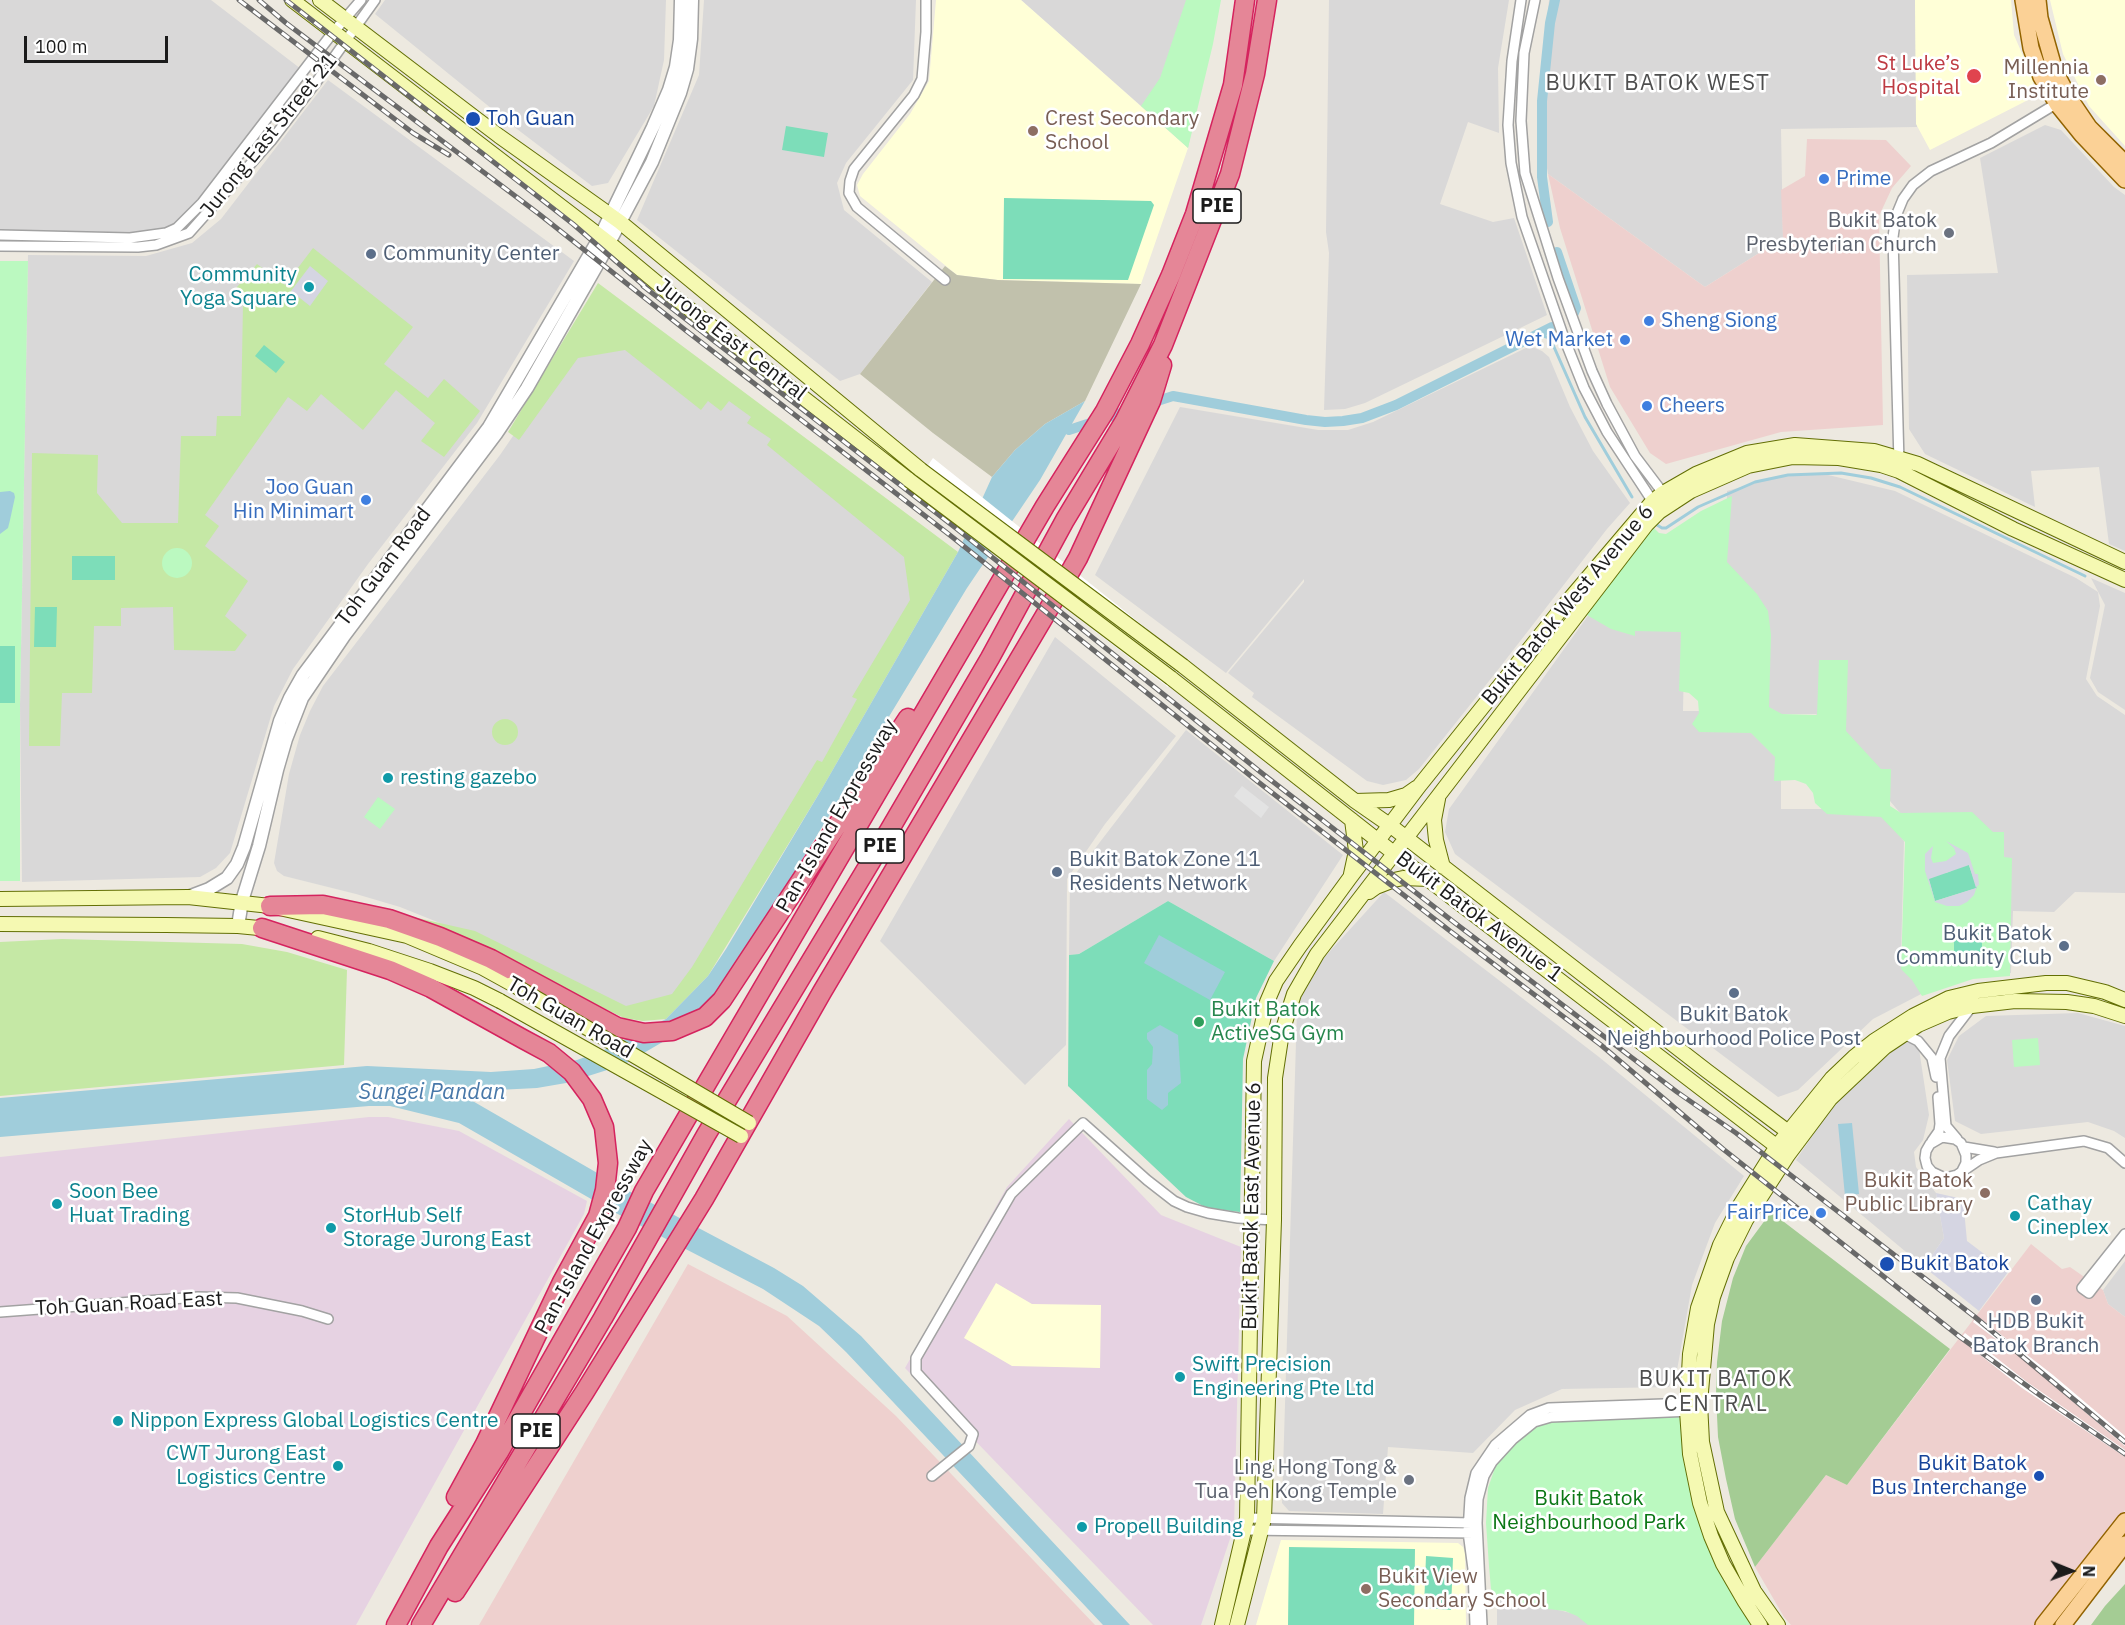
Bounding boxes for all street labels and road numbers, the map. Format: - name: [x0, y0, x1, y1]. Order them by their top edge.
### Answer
- street label: Jurong East Street 21: [195, 49, 343, 223]
- road number: PIE: [1193, 189, 1241, 223]
- street label: Jurong East Central: [651, 273, 811, 407]
- street label: Bukit Batok West Avenue 6: [1477, 500, 1659, 710]
- street label: Toh Guan Road: [331, 503, 437, 631]
- street label: Pan-Island Expressway: [771, 714, 903, 918]
- road number: PIE: [856, 829, 904, 863]
- street label: Bukit Batok Avenue 1: [1391, 846, 1567, 988]
- street label: Toh Guan Road: [502, 972, 638, 1064]
- street label: Bukit Batok East Avenue 6: [1237, 1082, 1267, 1330]
- street label: Pan-Island Expressway: [530, 1135, 658, 1339]
- street label: Toh Guan Road East: [34, 1286, 224, 1322]
- road number: PIE: [512, 1414, 560, 1448]

